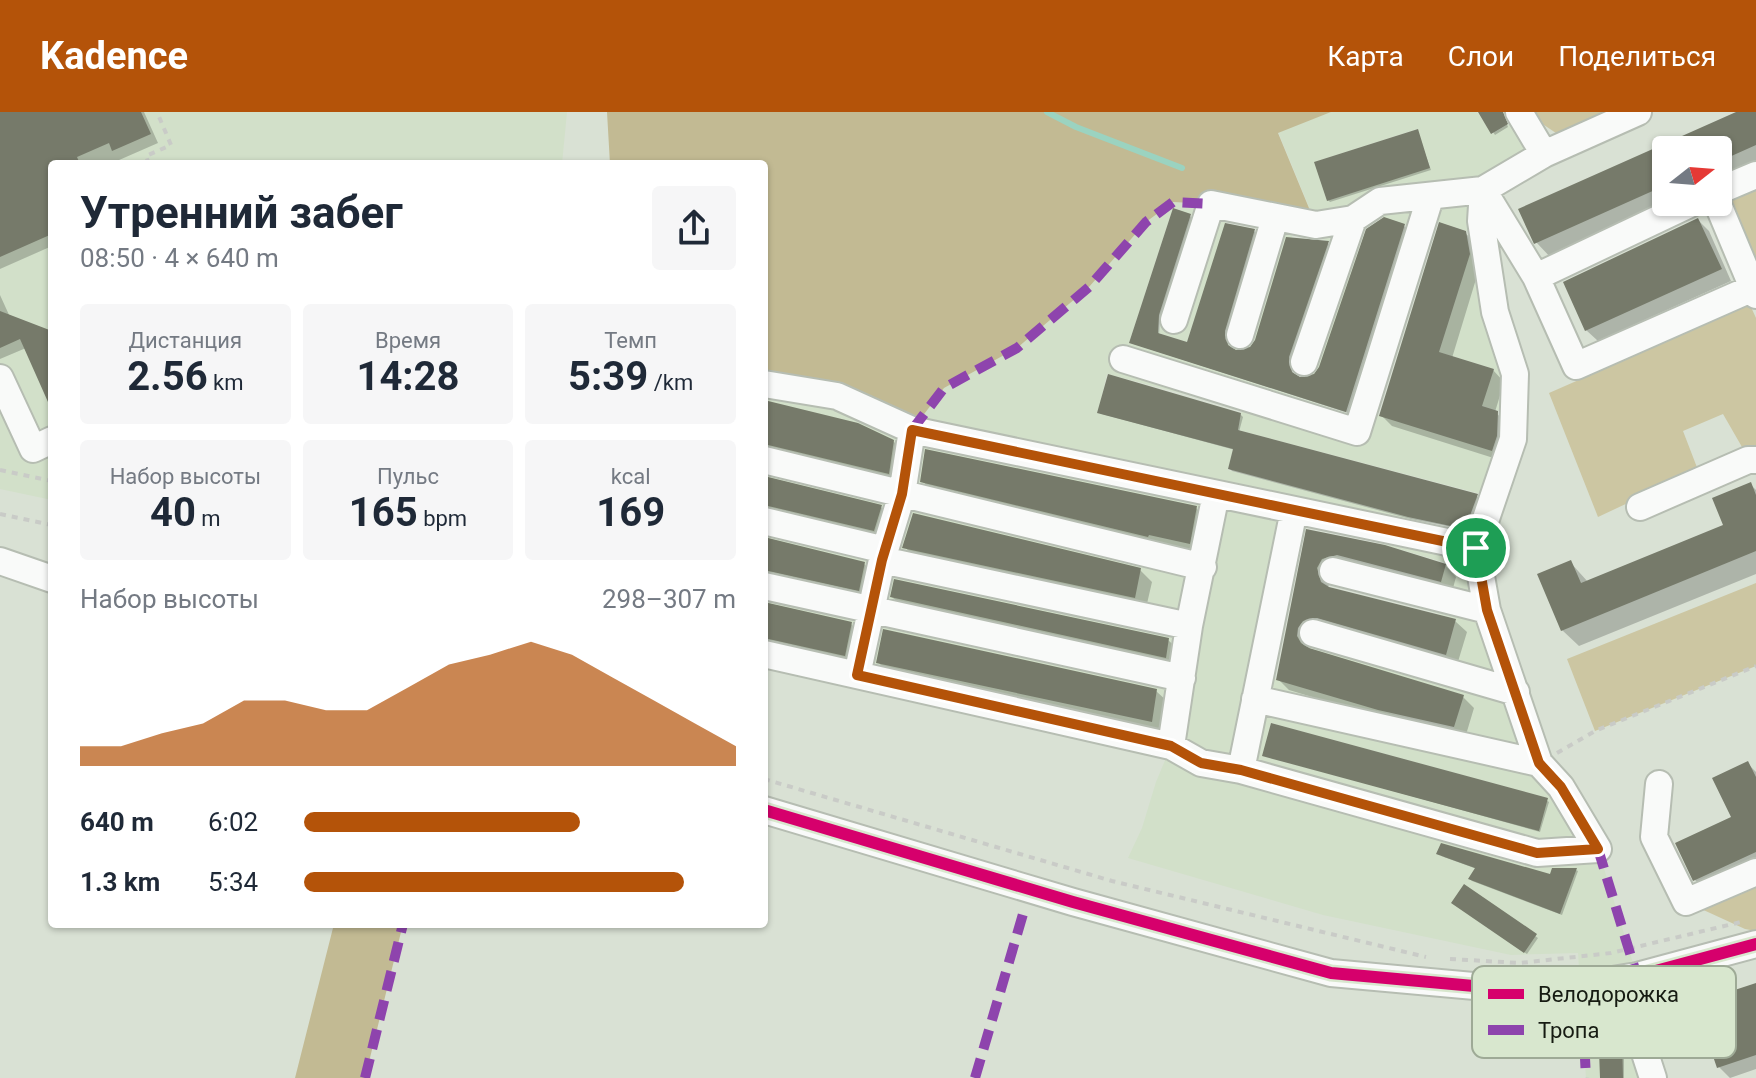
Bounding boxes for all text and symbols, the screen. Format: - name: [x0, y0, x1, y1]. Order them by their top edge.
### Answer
- text: Kadence: [40, 34, 188, 78]
- text: Карта: [1327, 40, 1404, 73]
- text: Слои: [1448, 40, 1514, 73]
- text: Поделиться: [1558, 40, 1716, 73]
- north arrow: [1652, 136, 1732, 216]
- map controls: [1652, 136, 1732, 216]
- button: share: [652, 186, 736, 270]
- text: Утренний забег: [80, 187, 403, 239]
- text: 08:50 · 4 × 640 m: [80, 243, 279, 273]
- text: Дистанция: [129, 328, 242, 353]
- text: Время: [375, 328, 441, 353]
- text: Темп: [604, 328, 657, 353]
- text: 2.56: [127, 353, 208, 400]
- text: 14:28: [356, 353, 460, 400]
- text: 5:39: [568, 353, 648, 400]
- text: km: [208, 370, 244, 395]
- text: /km: [648, 370, 693, 395]
- text: Набор высоты: [110, 464, 261, 489]
- text: Пульс: [377, 464, 439, 489]
- text: kcal: [611, 464, 651, 489]
- text: 40: [150, 489, 196, 536]
- text: 165: [349, 489, 418, 536]
- text: 169: [596, 489, 665, 536]
- text: m: [196, 506, 221, 531]
- text: bpm: [418, 506, 467, 531]
- pin: [1442, 514, 1510, 582]
- icon: arrive: [1454, 526, 1498, 570]
- text: Набор высоты: [80, 584, 259, 614]
- text: 298–307 m: [602, 584, 736, 614]
- text: 640 m: [80, 807, 154, 837]
- text: 6:02: [208, 807, 258, 837]
- text: 1.3 km: [80, 867, 160, 897]
- text: 5:34: [208, 867, 258, 897]
- legend: [1472, 966, 1736, 1058]
- text: Велодорожка: [1538, 982, 1679, 1007]
- text: Тропа: [1538, 1018, 1600, 1043]

